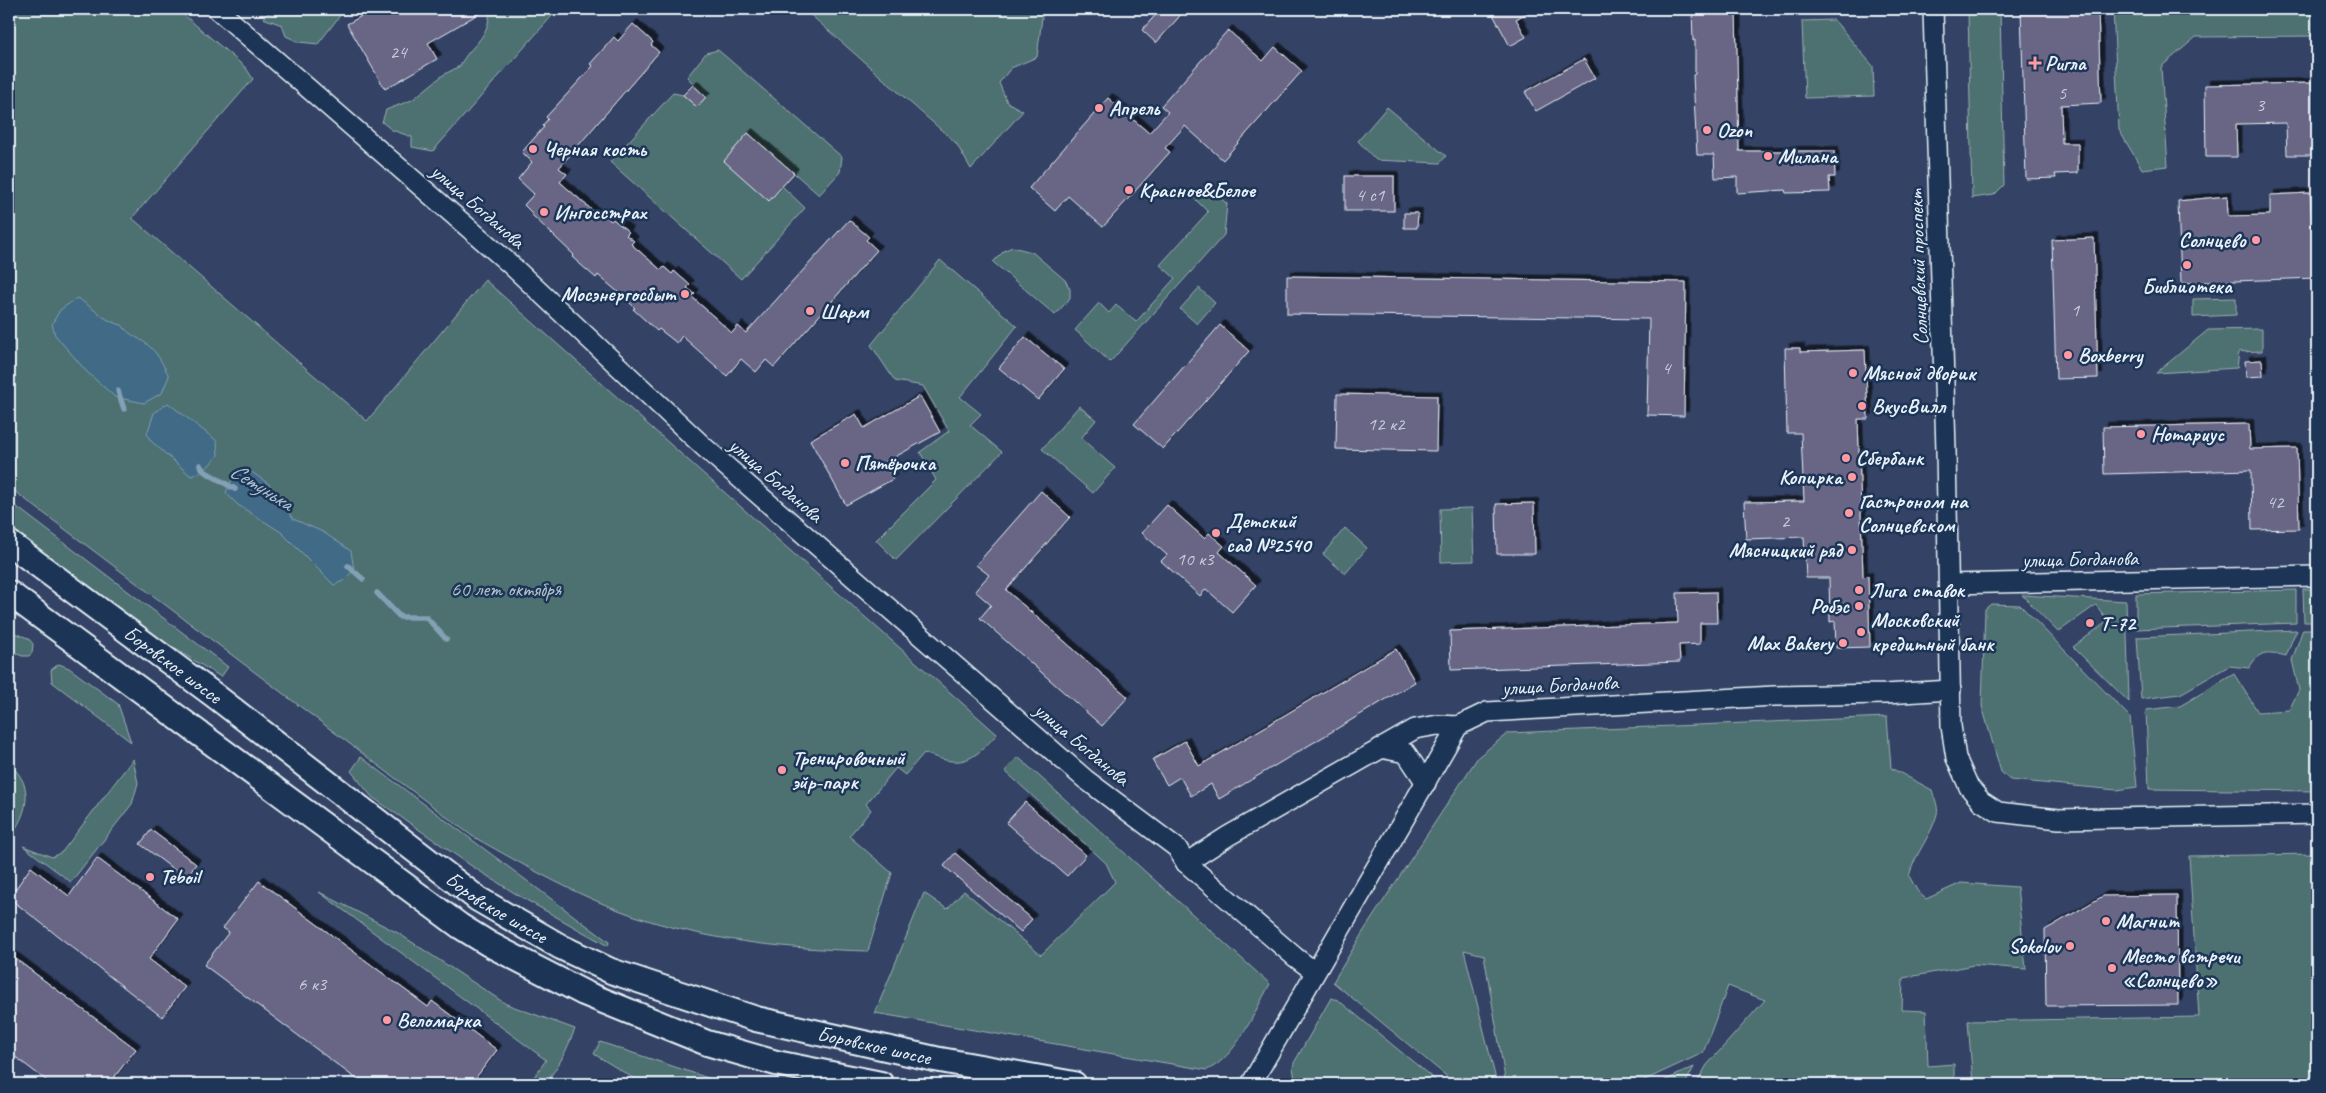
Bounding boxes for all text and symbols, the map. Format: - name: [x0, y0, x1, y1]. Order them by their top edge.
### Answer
- house number: 24: [389, 40, 409, 64]
- place label: Ригла: [2045, 50, 2088, 76]
- marker: Ригла: [2029, 57, 2041, 69]
- house number: 5: [2058, 81, 2068, 105]
- house number: 3: [2256, 93, 2266, 117]
- place label: Апрель: [1109, 95, 1161, 121]
- marker: Апрель: [1093, 102, 1105, 114]
- place label: Ozon: [1717, 117, 1752, 143]
- marker: Ozon: [1701, 124, 1713, 136]
- place label: Черная кость: [543, 136, 648, 162]
- marker: Черная кость: [527, 143, 539, 155]
- place label: Милана: [1778, 143, 1839, 169]
- marker: Милана: [1762, 150, 1774, 162]
- street label: улица Богданова: [424, 157, 532, 255]
- place label: Красное&Белое: [1139, 177, 1257, 203]
- house number: 4 с1: [1356, 183, 1386, 207]
- marker: Красное&Белое: [1123, 184, 1135, 196]
- street label: Солнцевский проспект: [1902, 187, 1934, 346]
- place label: Ингосстрах: [554, 199, 648, 225]
- marker: Ингосстрах: [538, 206, 550, 218]
- place label: Солнцево: [2179, 227, 2248, 253]
- marker: Солнцево: [2250, 234, 2262, 246]
- marker: Библиотека: [2181, 259, 2193, 271]
- place label: Библиотека: [2142, 273, 2234, 299]
- place label: Мосэнергосбыт: [561, 281, 677, 307]
- marker: Мосэнергосбыт: [679, 288, 691, 300]
- place label: Шарм: [820, 298, 870, 324]
- house number: 1: [2071, 298, 2081, 322]
- marker: Шарм: [804, 305, 816, 317]
- place label: Boxberry: [2078, 342, 2144, 369]
- marker: Boxberry: [2062, 349, 2074, 361]
- house number: 4: [1662, 356, 1673, 380]
- place label: Мясной дворик: [1863, 360, 1978, 386]
- marker: Мясной дворик: [1847, 367, 1859, 379]
- place label: ВкусВилл: [1872, 393, 1947, 419]
- marker: ВкусВилл: [1856, 400, 1868, 412]
- house number: 12 к2: [1367, 412, 1406, 436]
- place label: Нотариус: [2151, 421, 2225, 447]
- marker: Нотариус: [2135, 428, 2147, 440]
- street label: улица Богданова: [722, 431, 830, 529]
- place label: Сбербанк: [1856, 445, 1925, 471]
- place label: Пятёрочка: [855, 450, 937, 476]
- marker: Сбербанк: [1840, 452, 1852, 464]
- water label: Сетунька: [225, 457, 301, 519]
- marker: Пятёрочка: [839, 457, 851, 469]
- place label: Копирка: [1779, 464, 1844, 490]
- marker: Копирка: [1846, 471, 1858, 483]
- place label: Гастроном на Солнцевском: [1859, 488, 1969, 538]
- house number: 42: [2266, 490, 2285, 514]
- marker: Гастроном на Солнцевском: [1843, 507, 1855, 519]
- place label: Детский сад №2540: [1226, 508, 1313, 558]
- house number: 2: [1781, 509, 1791, 533]
- marker: Детский сад №2540: [1210, 527, 1222, 539]
- place label: Мясницкий ряд: [1729, 537, 1844, 563]
- marker: Мясницкий ряд: [1846, 544, 1858, 556]
- street label: улица Богданова: [2020, 545, 2140, 573]
- house number: 10 к3: [1176, 547, 1215, 571]
- park label: 60 лет октября: [451, 576, 563, 602]
- place label: Лига ставок: [1869, 577, 1966, 603]
- marker: Лига ставок: [1853, 584, 1865, 596]
- place label: Робэс: [1811, 593, 1850, 619]
- marker: Робэс: [1853, 600, 1865, 612]
- place label: Московский кредитный банк: [1871, 607, 1995, 657]
- place label: Т-72: [2100, 610, 2138, 636]
- marker: Т-72: [2084, 617, 2096, 629]
- street label: Боровское шоссе: [119, 620, 228, 710]
- marker: Московский кредитный банк: [1855, 626, 1867, 638]
- place label: Max Bakery: [1747, 630, 1835, 656]
- marker: Max Bakery: [1837, 637, 1849, 649]
- street label: улица Богданова: [1499, 669, 1621, 701]
- street label: улица Богданова: [1028, 695, 1136, 792]
- place label: Тренировочный эйр-парк: [792, 745, 907, 795]
- marker: Тренировочный эйр-парк: [776, 764, 788, 776]
- place label: Teboil: [160, 864, 204, 890]
- street label: Боровское шоссе: [440, 866, 553, 950]
- marker: Teboil: [144, 871, 156, 883]
- place label: Магнит: [2116, 908, 2181, 934]
- marker: Магнит: [2100, 915, 2112, 927]
- place label: Sokolov: [2008, 933, 2062, 959]
- marker: Sokolov: [2064, 940, 2076, 952]
- place label: Место встречи «Солнцево»: [2122, 943, 2242, 993]
- marker: Место встречи «Солнцево»: [2106, 962, 2118, 974]
- house number: 6 к3: [298, 972, 328, 996]
- place label: Веломарка: [397, 1007, 482, 1033]
- marker: Веломарка: [381, 1014, 393, 1026]
- street label: Боровское шоссе: [815, 1020, 934, 1071]

